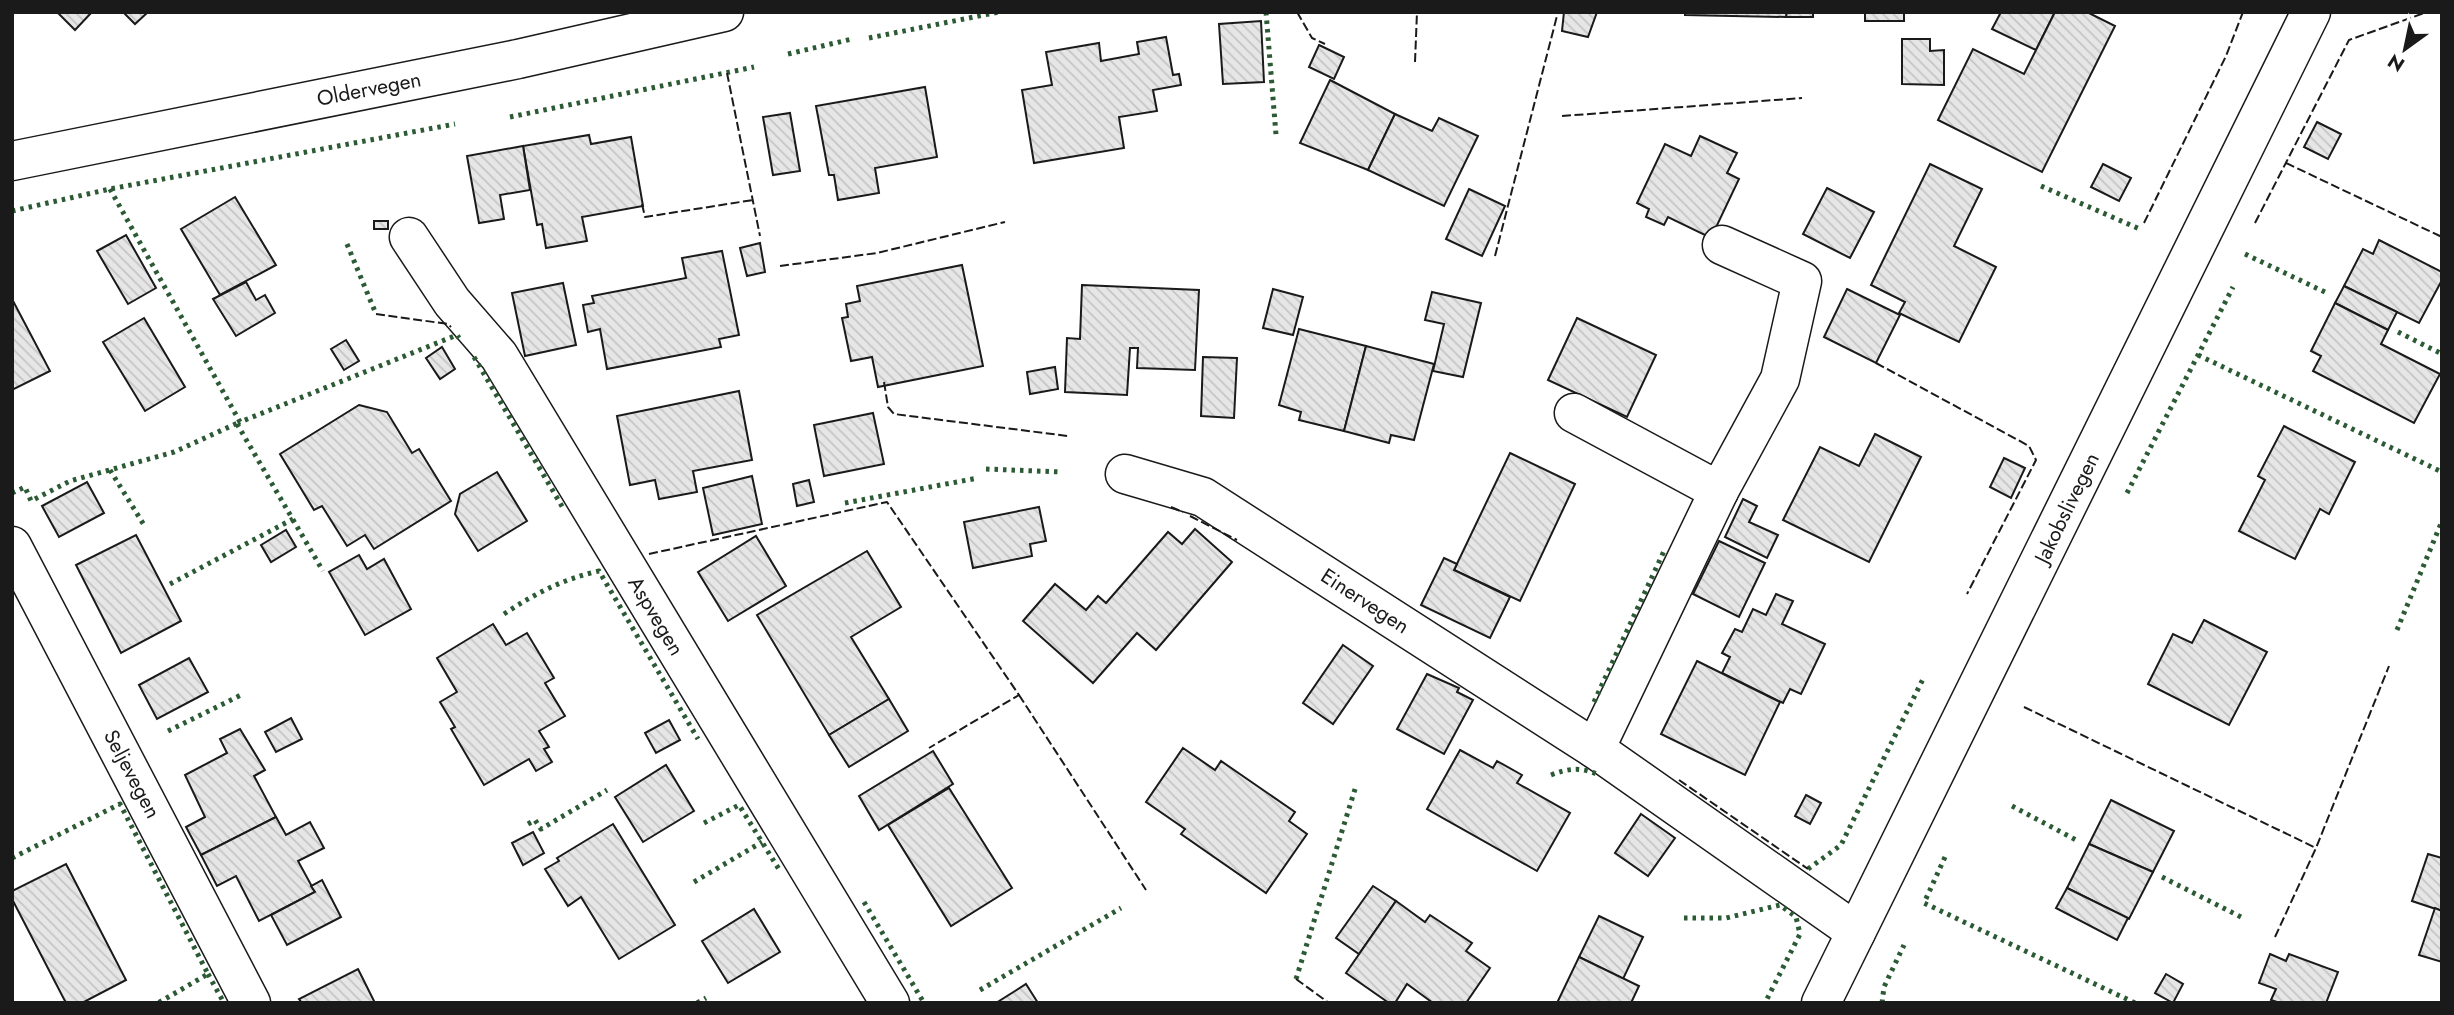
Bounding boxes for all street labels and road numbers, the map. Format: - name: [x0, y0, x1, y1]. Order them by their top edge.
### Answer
- street label: Oldervegen: [314, 64, 424, 114]
- street label: Jakobslivegen: [2026, 448, 2107, 571]
- street label: Einervegen: [1315, 561, 1415, 641]
- street label: Aspvegen: [621, 571, 691, 661]
- street label: Seljevegen: [96, 724, 168, 824]

